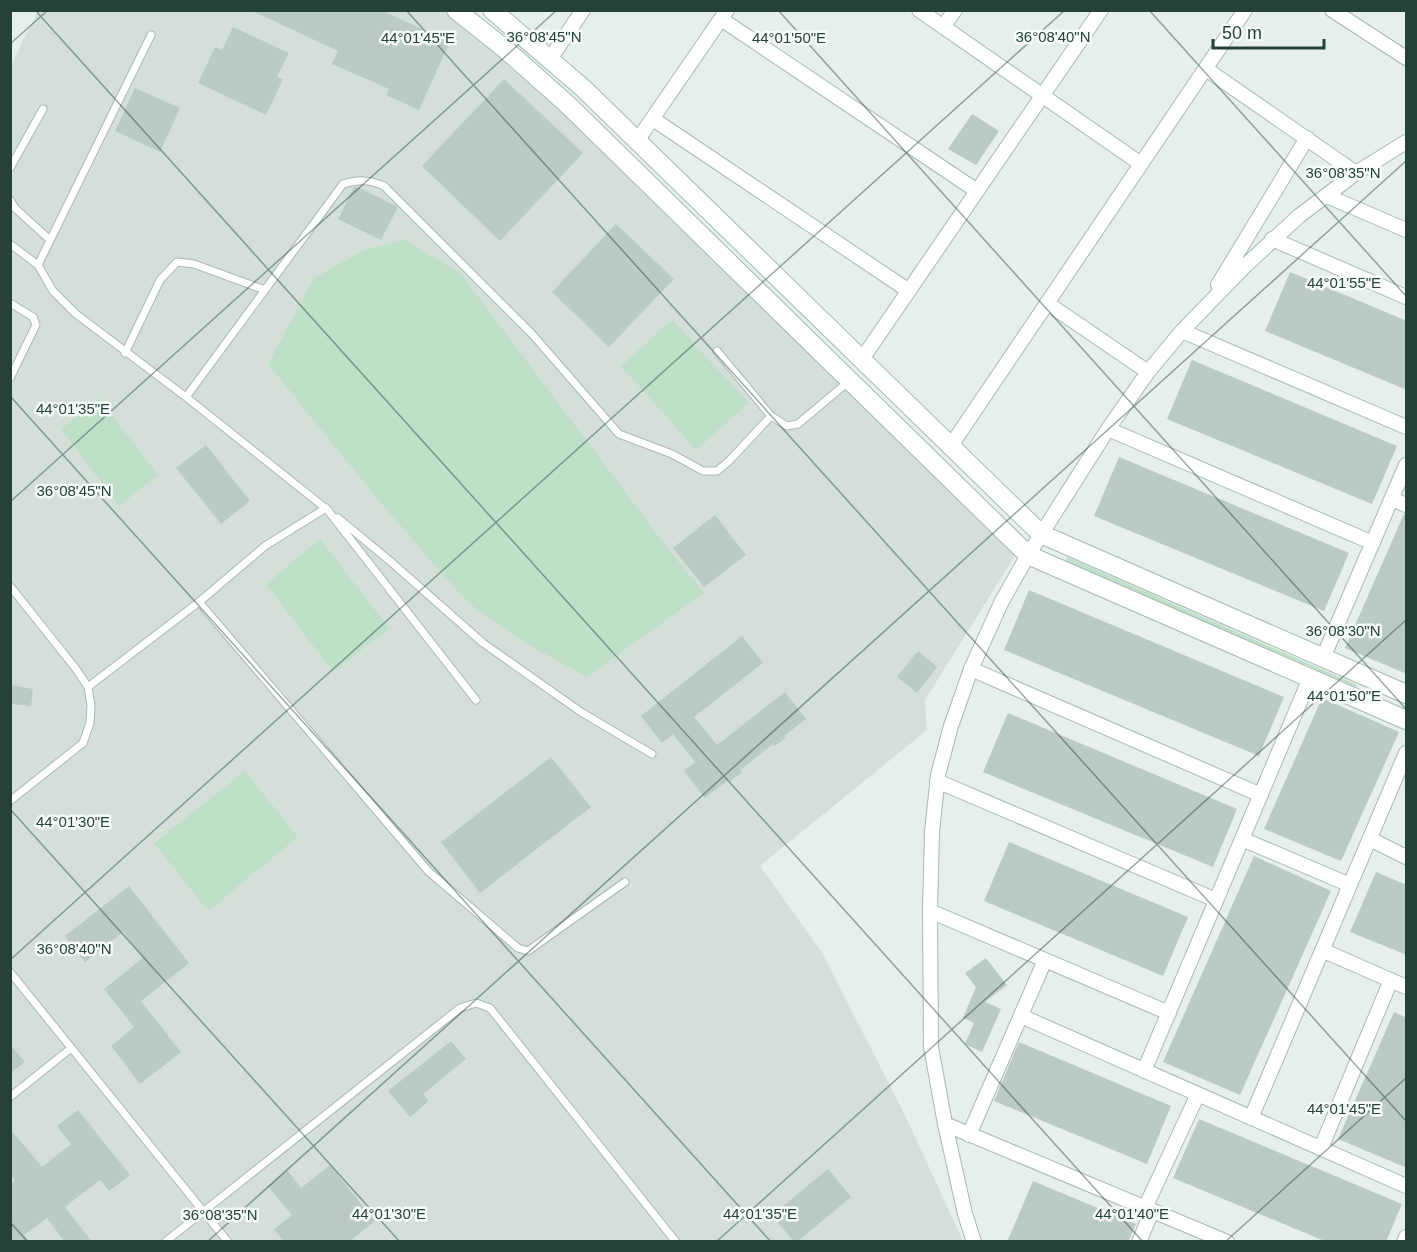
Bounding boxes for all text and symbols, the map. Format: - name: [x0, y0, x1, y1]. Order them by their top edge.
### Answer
- scale bar: [1213, 12, 1324, 50]
- text: 50 m: [1222, 23, 1262, 43]
- text: 36°08'45"N: [506, 28, 582, 45]
- text: 36°08'40"N: [1015, 28, 1091, 45]
- text: 44°01'45"E: [381, 29, 455, 46]
- text: 44°01'50"E: [752, 29, 826, 46]
- text: 36°08'35"N: [1305, 164, 1381, 181]
- text: 44°01'55"E: [1307, 274, 1381, 291]
- text: 44°01'35"E: [36, 400, 110, 417]
- text: 36°08'45"N: [36, 482, 112, 499]
- text: 36°08'30"N: [1305, 622, 1381, 639]
- text: 44°01'50"E: [1307, 687, 1381, 704]
- text: 44°01'30"E: [36, 813, 110, 830]
- text: 36°08'40"N: [36, 940, 112, 957]
- text: 44°01'45"E: [1307, 1100, 1381, 1117]
- text: 44°01'30"E: [352, 1205, 426, 1222]
- text: 44°01'35"E: [723, 1205, 797, 1222]
- text: 44°01'40"E: [1095, 1205, 1169, 1222]
- text: 36°08'35"N: [182, 1206, 258, 1223]

